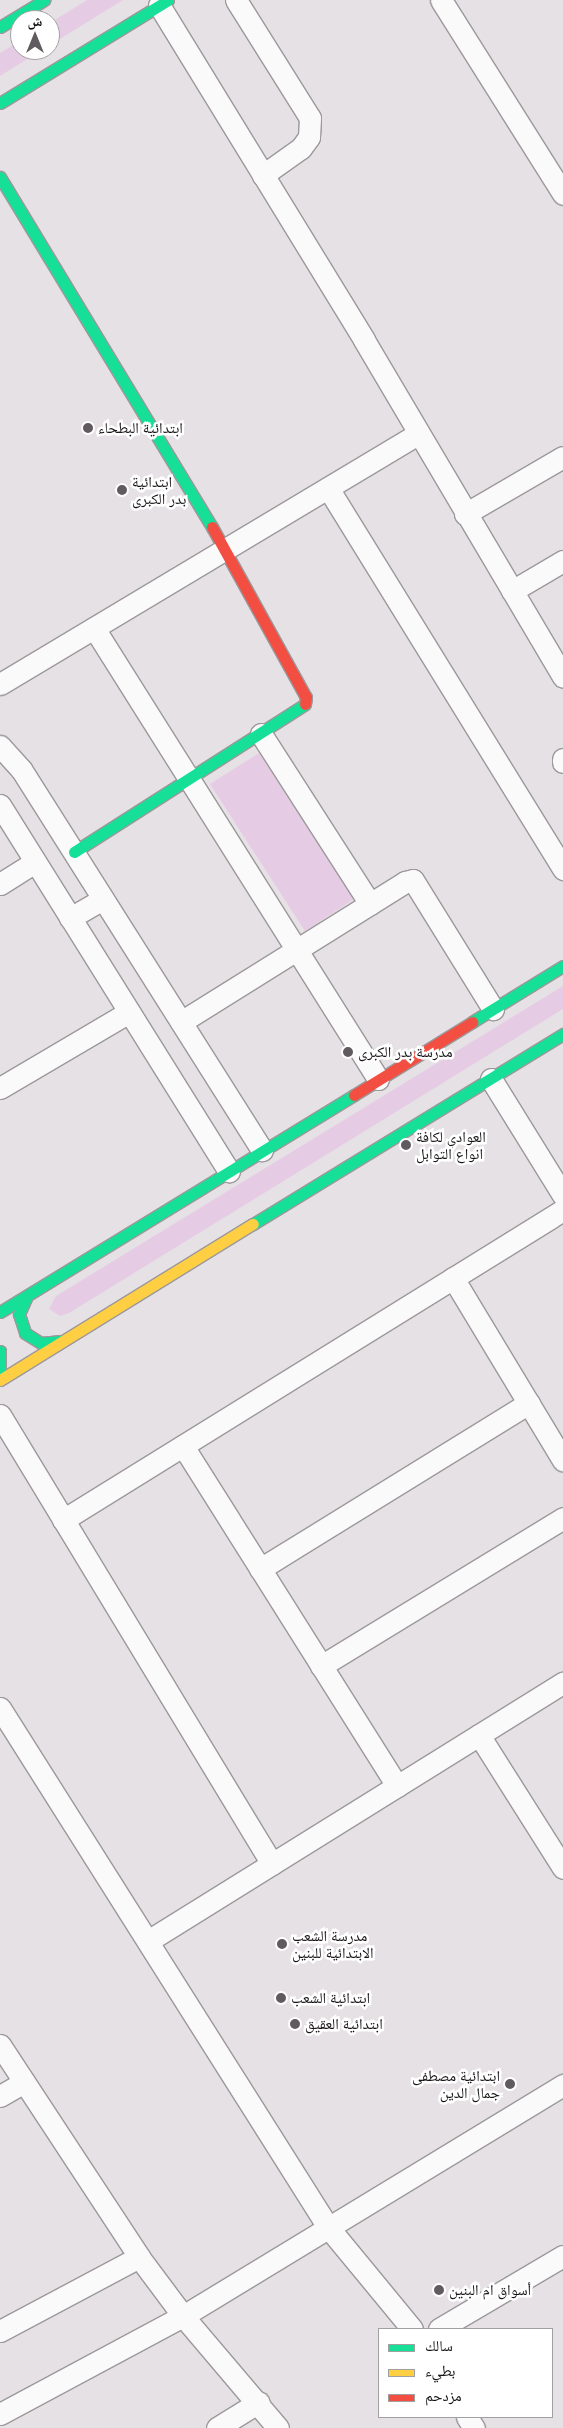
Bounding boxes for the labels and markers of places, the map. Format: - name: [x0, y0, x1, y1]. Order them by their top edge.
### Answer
- place label: ابتدائية البطحاء: [98, 419, 183, 437]
- marker: ابتدائية البطحاء: [82, 422, 94, 434]
- place label: ابتدائية بدر الكبرى: [132, 472, 186, 507]
- marker: ابتدائية بدر الكبرى: [116, 484, 128, 496]
- place label: مدرسة بدر الكبرى: [358, 1043, 453, 1061]
- marker: مدرسة بدر الكبرى: [342, 1046, 354, 1058]
- place label: العوادي لكافة انواع التوابل: [416, 1127, 486, 1162]
- marker: العوادي لكافة انواع التوابل: [400, 1139, 412, 1151]
- place label: مدرسة الشعب الابتدائية للبنين: [292, 1926, 374, 1961]
- marker: مدرسة الشعب الابتدائية للبنين: [276, 1938, 288, 1950]
- place label: ابتدائية الشعب: [291, 1989, 370, 2007]
- marker: ابتدائية الشعب: [275, 1992, 287, 2004]
- place label: ابتدائية العقيق: [305, 2015, 383, 2033]
- marker: ابتدائية العقيق: [289, 2018, 301, 2030]
- place label: ابتدائية مصطفى جمال الدين: [412, 2066, 500, 2101]
- marker: ابتدائية مصطفى جمال الدين: [504, 2078, 516, 2090]
- place label: أسواق ام البنين: [449, 2281, 531, 2299]
- marker: أسواق ام البنين: [433, 2284, 445, 2296]

